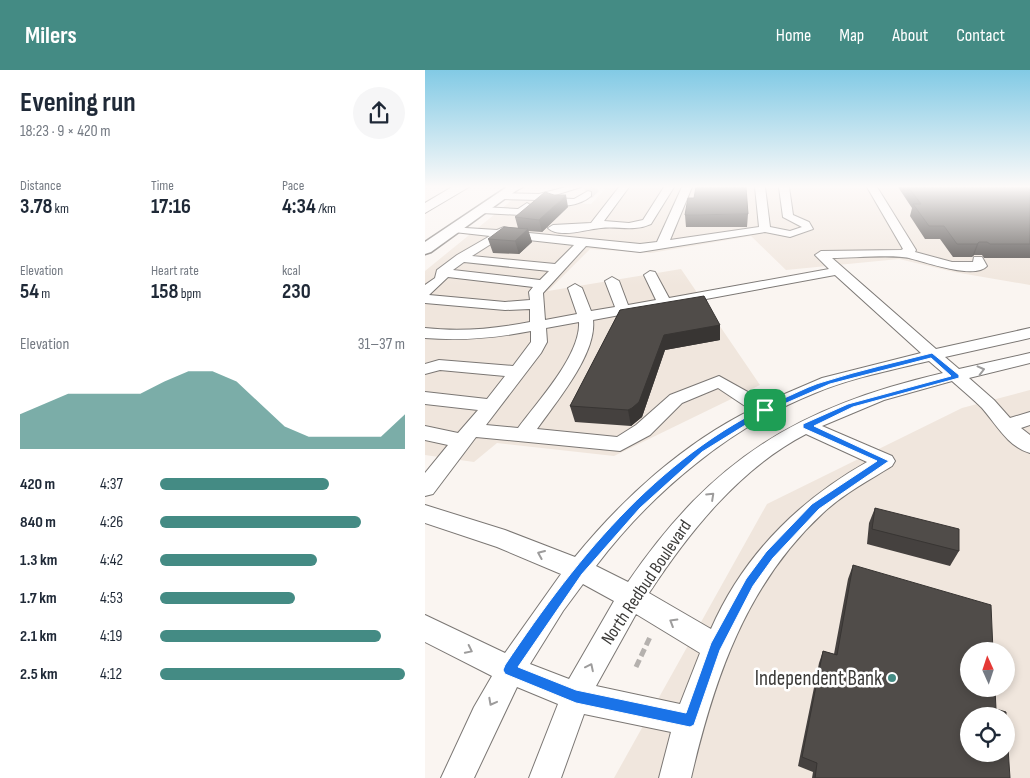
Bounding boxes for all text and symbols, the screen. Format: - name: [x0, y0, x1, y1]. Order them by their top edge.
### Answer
- text: Milers: [25, 21, 77, 50]
- text: Home: [776, 25, 811, 46]
- text: Map: [839, 25, 864, 46]
- text: About: [892, 25, 928, 46]
- text: Contact: [956, 25, 1005, 46]
- text: Evening run: [20, 86, 136, 119]
- button: share: [353, 87, 405, 139]
- text: 18:23 · 9 × 420 m: [20, 122, 111, 141]
- text: Distance: [20, 177, 61, 194]
- text: Time: [151, 177, 174, 194]
- text: Pace: [282, 177, 304, 194]
- text: 3.78: [20, 194, 52, 219]
- text: 17:16: [151, 194, 191, 219]
- text: 4:34: [282, 194, 316, 219]
- text: km: [52, 200, 69, 217]
- text: /km: [316, 200, 336, 217]
- text: Elevation: [20, 262, 63, 279]
- text: Heart rate: [151, 262, 199, 279]
- text: kcal: [282, 262, 301, 279]
- text: 54: [20, 279, 39, 304]
- text: 158: [151, 279, 178, 304]
- text: 230: [282, 279, 311, 304]
- text: m: [39, 285, 50, 302]
- text: bpm: [178, 285, 201, 302]
- text: Elevation: [20, 335, 69, 354]
- text: 31–37 m: [358, 335, 405, 354]
- one-way arrow: [976, 365, 985, 376]
- pin: [744, 389, 786, 431]
- icon: arrive: [751, 396, 779, 424]
- text: 420 m: [20, 475, 55, 494]
- text: 4:37: [100, 475, 123, 494]
- one-way arrow: [705, 493, 714, 502]
- text: 840 m: [20, 513, 56, 532]
- text: 4:26: [100, 513, 123, 532]
- street label: North Redbud Boulevard: [597, 516, 696, 649]
- one-way arrow: [537, 549, 546, 560]
- text: 1.3 km: [20, 551, 57, 570]
- text: 4:42: [100, 551, 123, 570]
- text: 1.7 km: [20, 589, 57, 608]
- text: 4:53: [100, 589, 123, 608]
- one-way arrow: [670, 619, 679, 629]
- text: 2.1 km: [20, 627, 57, 646]
- text: 4:19: [100, 627, 122, 646]
- north arrow: [960, 642, 1015, 698]
- map controls: [960, 642, 1015, 762]
- one-way arrow: [464, 643, 473, 654]
- one-way arrow: [584, 663, 595, 672]
- text: 2.5 km: [20, 665, 58, 684]
- text: 4:12: [100, 665, 122, 684]
- place label: Independent Bank: [755, 666, 882, 691]
- marker: Independent Bank: [886, 672, 898, 684]
- one-way arrow: [488, 696, 498, 705]
- button: locate: [960, 707, 1015, 762]

